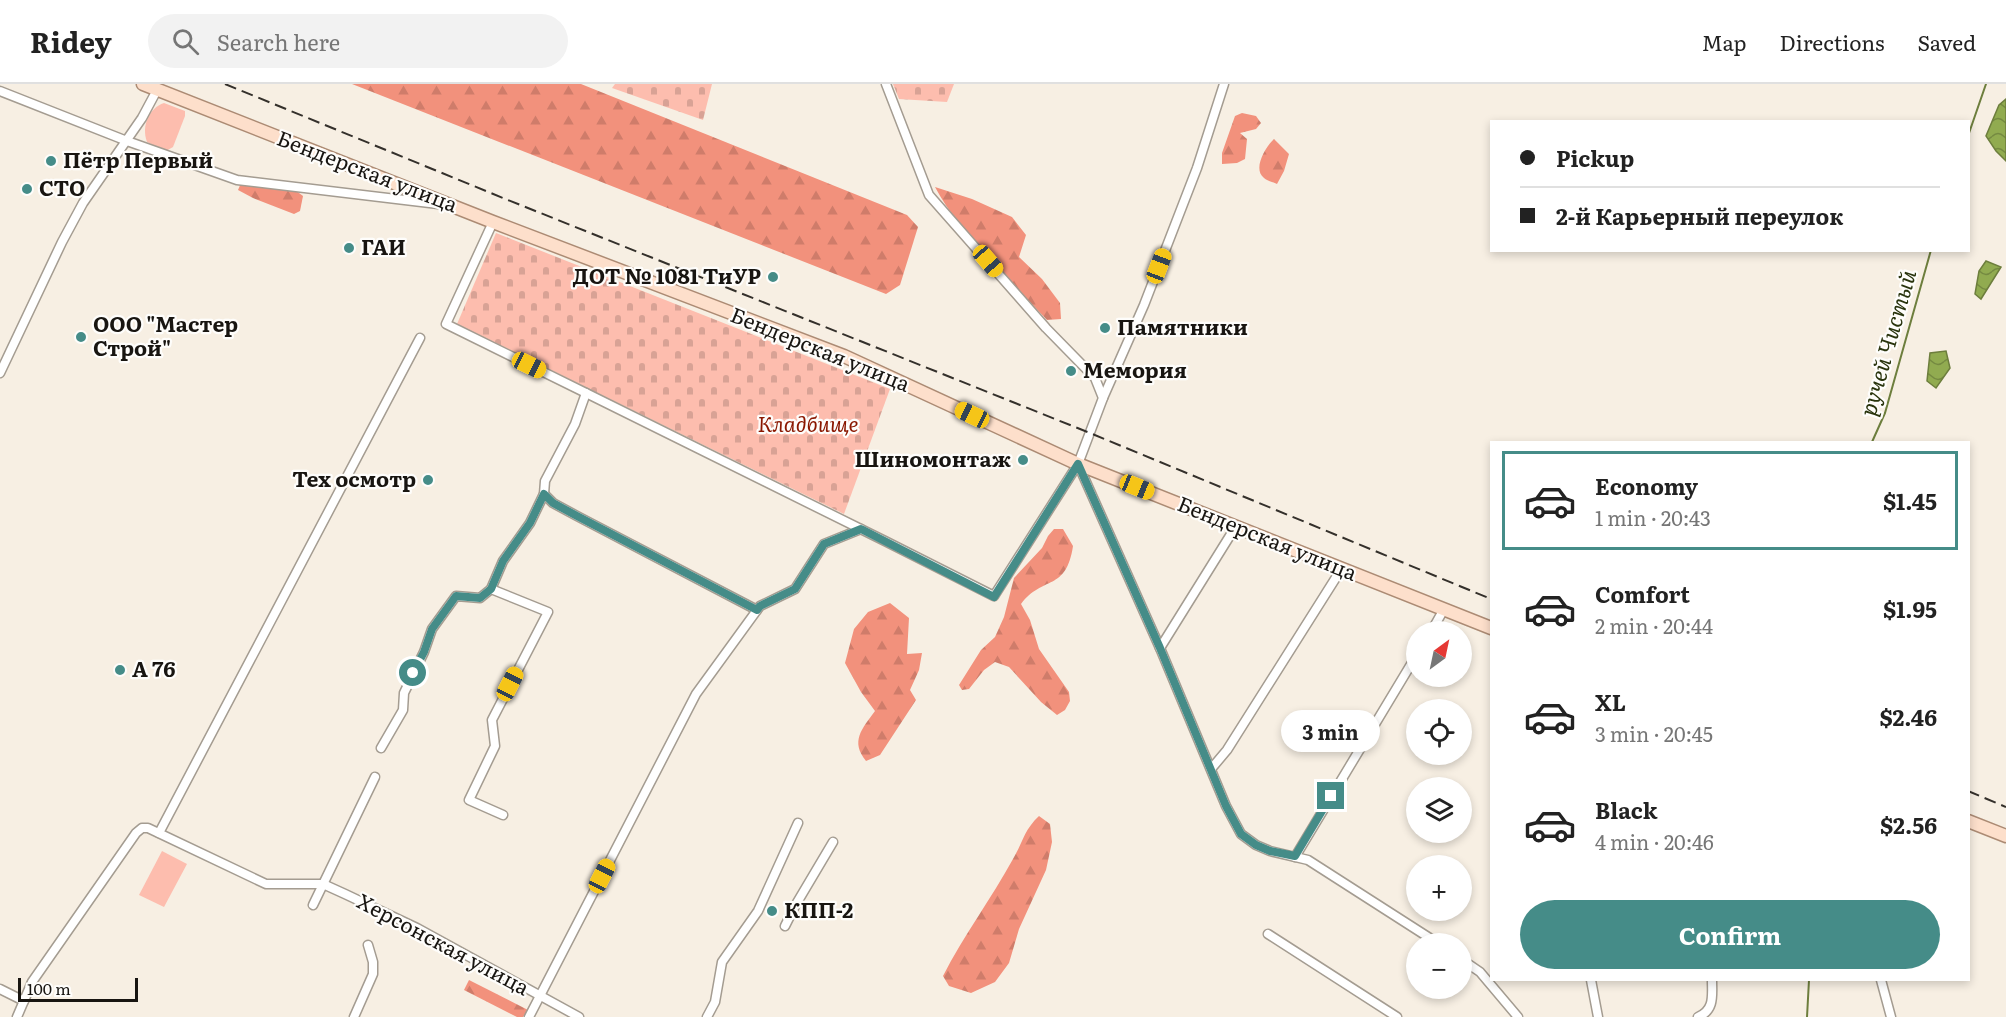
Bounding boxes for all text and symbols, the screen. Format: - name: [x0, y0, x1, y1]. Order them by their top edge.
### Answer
- search box: [148, 14, 568, 68]
- text: Ridey: [30, 20, 112, 62]
- icon: search: [169, 25, 202, 58]
- text: Search here: [217, 25, 340, 58]
- text: Map: [1702, 26, 1747, 57]
- text: Directions: [1780, 26, 1885, 57]
- text: Saved: [1918, 26, 1976, 57]
- street label: Бендерская улица: [273, 121, 463, 219]
- text: Pickup: [1556, 141, 1634, 174]
- place label: Пётр Первый: [63, 143, 213, 174]
- marker: Пётр Первый: [44, 154, 58, 168]
- place label: СТО: [39, 171, 85, 202]
- marker: СТО: [20, 182, 34, 196]
- text: 2-й Карьерный переулок: [1556, 199, 1844, 232]
- place label: ГАИ: [361, 230, 406, 261]
- marker: ГАИ: [342, 241, 356, 255]
- car: [969, 242, 1007, 280]
- car: [1144, 246, 1174, 286]
- place label: ДОТ № 1081 ТиУР: [573, 259, 761, 290]
- water label: ручей Чистый: [1850, 266, 1923, 420]
- marker: ДОТ № 1081 ТиУР: [766, 270, 780, 284]
- street label: Бендерская улица: [726, 297, 916, 398]
- place label: ООО "Мастер Строй": [93, 307, 238, 362]
- place label: Памятники: [1117, 310, 1248, 341]
- marker: Памятники: [1098, 321, 1112, 335]
- marker: ООО "Мастер Строй": [74, 330, 88, 344]
- car: [509, 349, 549, 381]
- place label: Мемория: [1083, 353, 1187, 384]
- marker: Мемория: [1064, 364, 1078, 378]
- car: [952, 399, 992, 431]
- park label: Кладбище: [758, 407, 858, 438]
- place label: Шиномонтаж: [854, 442, 1012, 473]
- marker: Шиномонтаж: [1016, 453, 1030, 467]
- place label: Тех осмотр: [292, 462, 416, 493]
- text: Economy: [1595, 469, 1698, 502]
- car: [1117, 472, 1157, 502]
- marker: Тех осмотр: [421, 473, 435, 487]
- icon: car: [1523, 474, 1577, 528]
- text: $1.45: [1883, 484, 1937, 517]
- street label: Бендерская улица: [1173, 486, 1363, 587]
- text: 1 min · 20:43: [1595, 502, 1711, 532]
- text: Comfort: [1595, 577, 1690, 610]
- icon: car: [1523, 582, 1577, 636]
- text: $1.95: [1883, 592, 1937, 625]
- text: 2 min · 20:44: [1595, 610, 1713, 640]
- north arrow: [1406, 621, 1472, 687]
- map controls: [1406, 621, 1472, 999]
- place label: А 76: [132, 652, 175, 683]
- route start: [399, 659, 426, 686]
- marker: А 76: [113, 663, 127, 677]
- car: [494, 664, 526, 704]
- text: XL: [1595, 685, 1626, 718]
- icon: car: [1523, 690, 1577, 744]
- button: locate: [1406, 699, 1472, 765]
- text: $2.46: [1879, 700, 1937, 733]
- callout: 3 min: [1282, 709, 1380, 751]
- text: 3 min: [1302, 716, 1359, 746]
- text: 3 min · 20:45: [1595, 718, 1713, 748]
- button: layers: [1406, 777, 1472, 843]
- route end: [1317, 782, 1344, 809]
- text: Black: [1595, 793, 1657, 826]
- icon: car: [1523, 798, 1577, 852]
- text: $2.56: [1880, 808, 1937, 841]
- text: 4 min · 20:46: [1595, 826, 1714, 856]
- button: +: [1406, 855, 1472, 921]
- car: [586, 856, 618, 896]
- street label: Херсонская улица: [353, 884, 536, 1002]
- place label: КПП-2: [784, 893, 853, 924]
- button: Confirm: [1520, 900, 1940, 969]
- marker: КПП-2: [765, 904, 779, 918]
- button: −: [1406, 933, 1472, 999]
- scale bar: [18, 975, 138, 1002]
- text: 100 m: [27, 976, 71, 1000]

